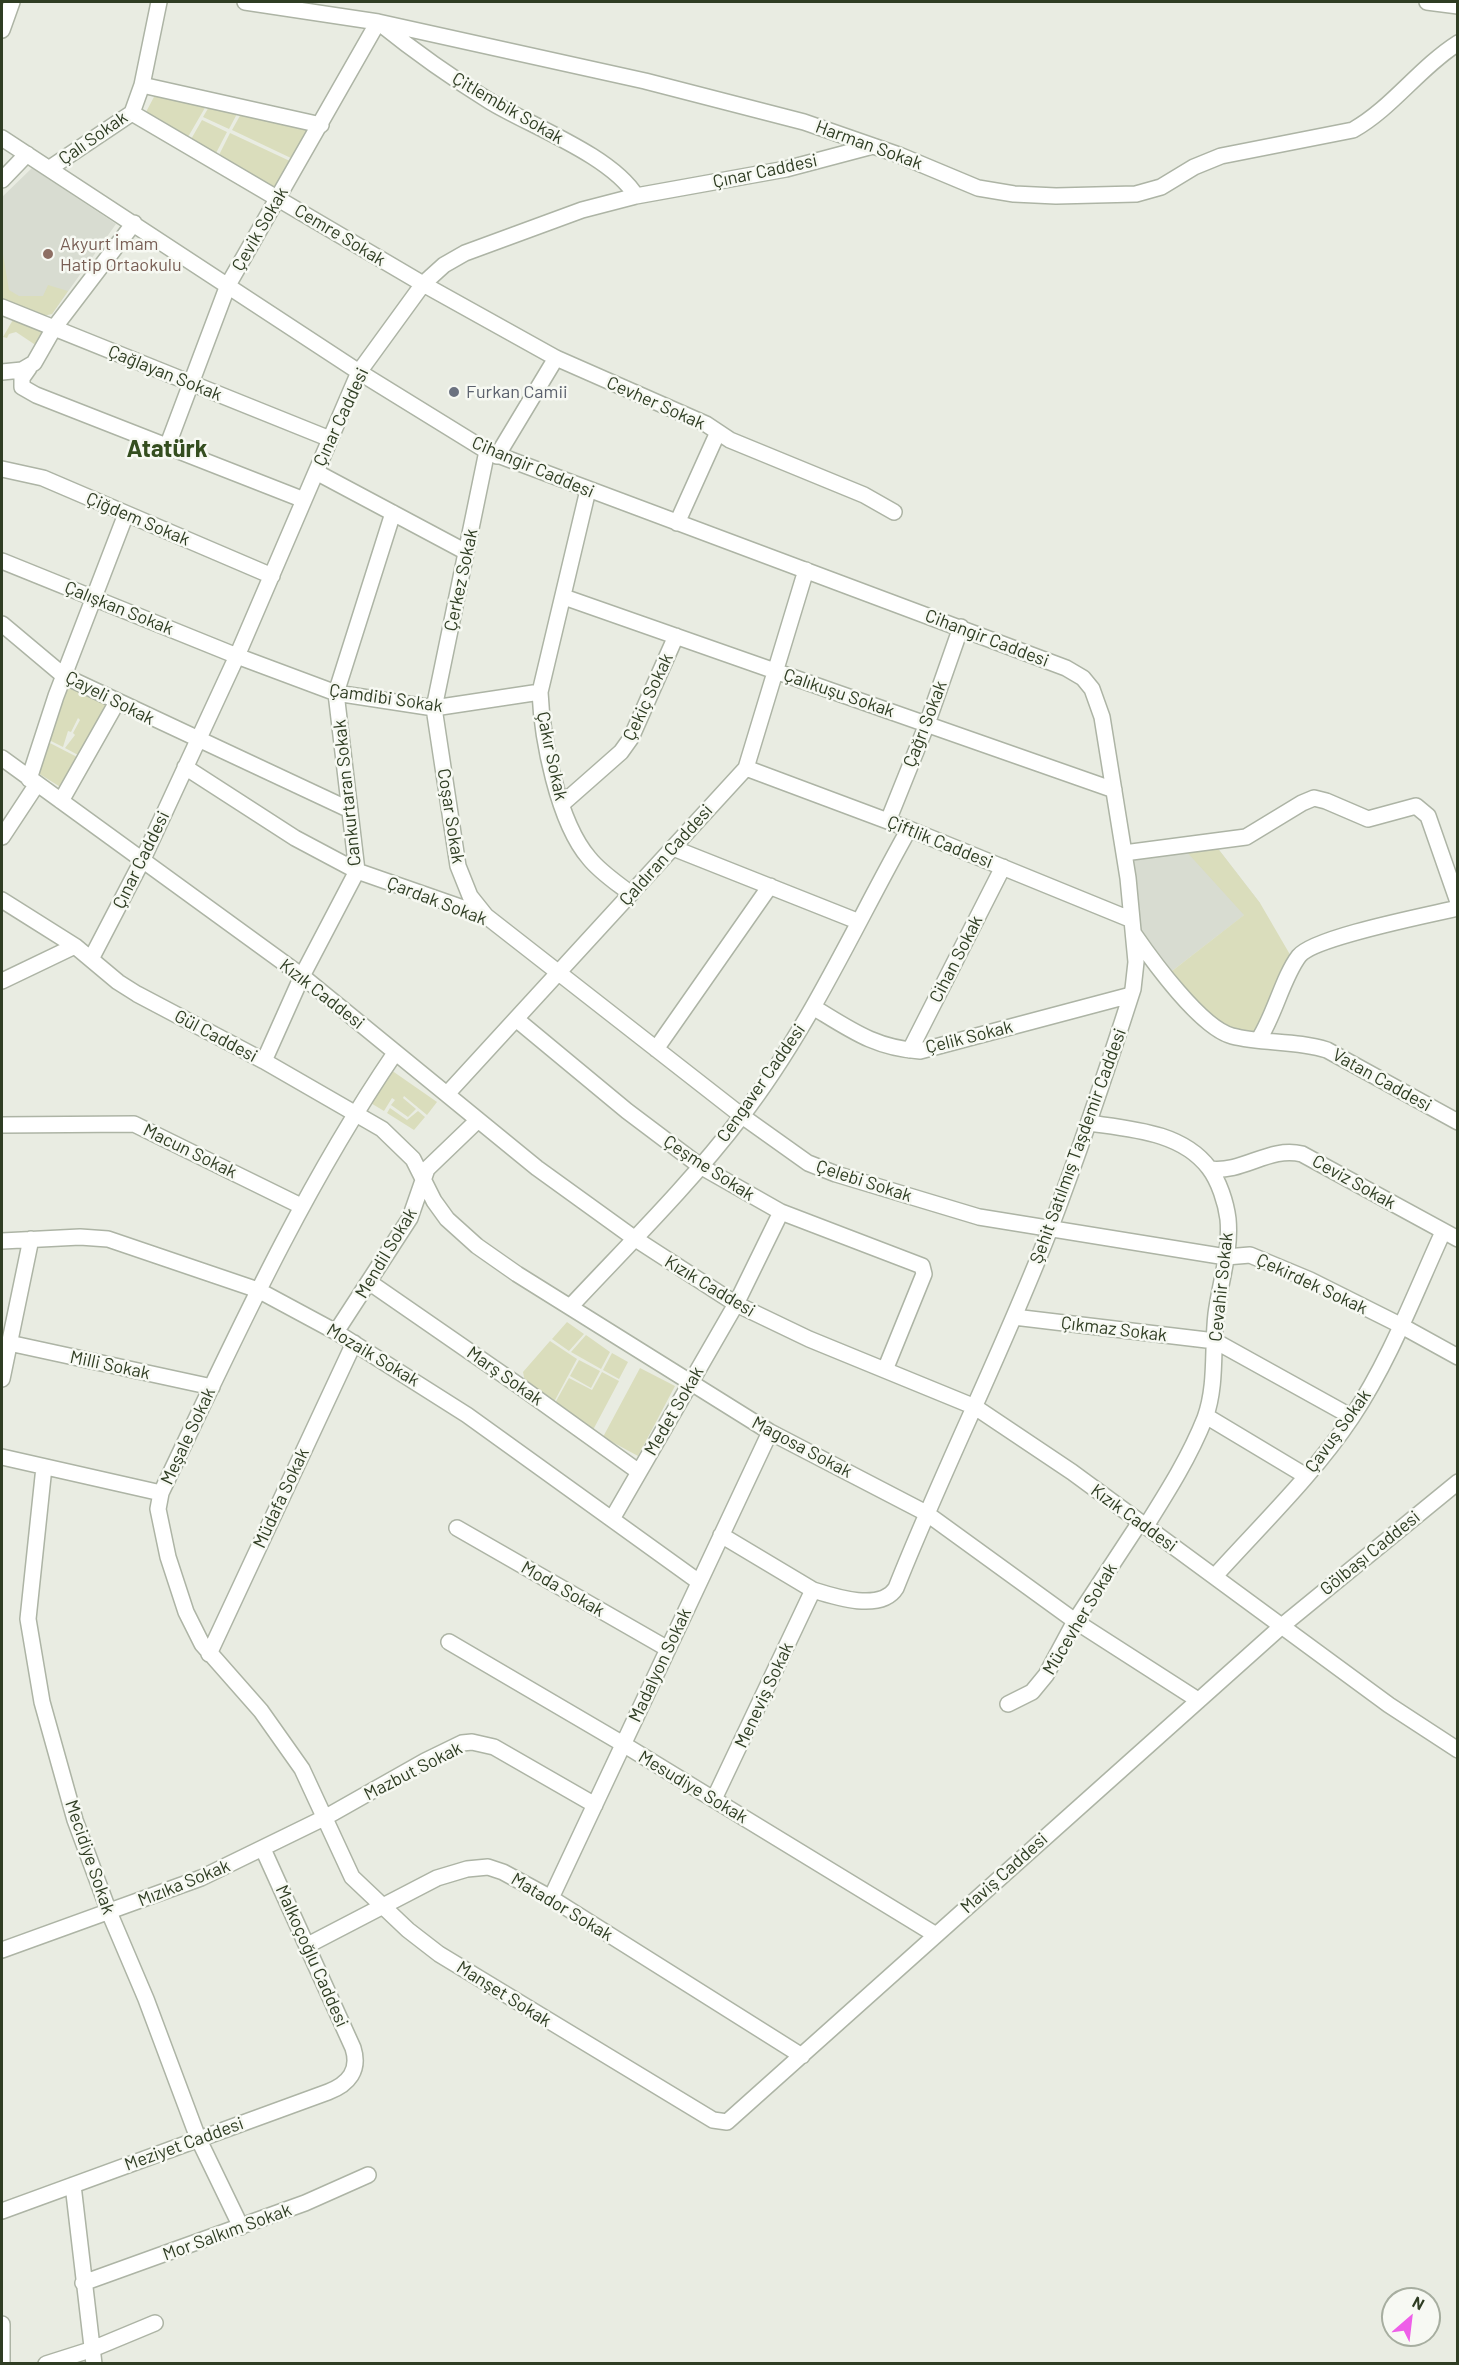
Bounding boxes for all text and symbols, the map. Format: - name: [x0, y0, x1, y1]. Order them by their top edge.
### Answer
- street label: Çitlembik Sokak: [448, 67, 568, 149]
- street label: Çalı Sokak: [54, 107, 132, 169]
- street label: Harman Sokak: [813, 116, 925, 174]
- street label: Çınar Caddesi: [711, 149, 819, 193]
- street label: Çevik Sokak: [227, 183, 293, 275]
- street label: Cemre Sokak: [291, 199, 389, 271]
- place label: Akyurt İmam Hatip Ortaokulu: [60, 233, 182, 276]
- marker: Akyurt İmam Hatip Ortaokulu: [41, 247, 55, 261]
- street label: Çağlayan Sokak: [105, 340, 225, 406]
- street label: Çınar Caddesi: [309, 364, 373, 470]
- street label: Cevher Sokak: [603, 372, 709, 434]
- place label: Furkan Camii: [466, 381, 568, 403]
- marker: Furkan Camii: [447, 385, 461, 399]
- street label: Cihangir Caddesi: [469, 432, 597, 502]
- district label: Atatürk: [126, 435, 208, 463]
- street label: Çiğdem Sokak: [83, 487, 193, 551]
- street label: Çerkez Sokak: [440, 527, 482, 633]
- street label: Çalışkan Sokak: [61, 576, 177, 640]
- street label: Cihangir Caddesi: [922, 604, 1052, 672]
- street label: Çekiç Sokak: [618, 650, 678, 744]
- street label: Çalıkuşu Sokak: [781, 664, 897, 722]
- street label: Çayeli Sokak: [62, 666, 158, 730]
- street label: Çağrı Sokak: [899, 678, 951, 770]
- street label: Çamdibi Sokak: [328, 679, 444, 717]
- street label: Çakır Sokak: [532, 710, 572, 802]
- street label: Cankurtaran Sokak: [329, 719, 365, 867]
- street label: Coşar Sokak: [433, 767, 469, 865]
- street label: Çaldıran Caddesi: [615, 800, 717, 910]
- street label: Çınar Caddesi: [108, 808, 174, 912]
- street label: Çiftlik Caddesi: [884, 811, 996, 873]
- street label: Çardak Sokak: [384, 872, 490, 930]
- street label: Cihan Sokak: [925, 912, 987, 1006]
- street label: Kızık Caddesi: [275, 954, 369, 1034]
- street label: Gül Caddesi: [171, 1005, 261, 1067]
- street label: Çelik Sokak: [923, 1016, 1015, 1058]
- street label: Cengaver Caddesi: [712, 1020, 810, 1146]
- street label: Şehit Satılmış Taşdemir Caddesi: [1025, 1025, 1131, 1267]
- street label: Vatan Caddesi: [1329, 1044, 1435, 1116]
- street label: Macun Sokak: [140, 1119, 240, 1183]
- street label: Çeşme Sokak: [659, 1131, 759, 1205]
- street label: Ceviz Sokak: [1308, 1150, 1400, 1214]
- street label: Çelebi Sokak: [813, 1155, 915, 1207]
- street label: Mendil Sokak: [351, 1204, 421, 1302]
- street label: Cevahir Sokak: [1205, 1231, 1237, 1343]
- street label: Çekirdek Sokak: [1253, 1249, 1371, 1319]
- street label: Kızık Caddesi: [661, 1251, 759, 1321]
- street label: Çıkmaz Sokak: [1060, 1312, 1168, 1346]
- street label: Mozaik Sokak: [323, 1319, 423, 1391]
- street label: Marş Sokak: [463, 1342, 547, 1410]
- street label: Milli Sokak: [68, 1346, 152, 1384]
- street label: Medet Sokak: [640, 1363, 708, 1459]
- street label: Meşale Sokak: [156, 1384, 220, 1488]
- street label: Çavuş Sokak: [1301, 1385, 1375, 1477]
- street label: Magosa Sokak: [748, 1412, 856, 1482]
- street label: Müdafa Sokak: [248, 1445, 314, 1551]
- street label: Kızık Caddesi: [1087, 1479, 1181, 1557]
- street label: Gölbaşı Caddesi: [1316, 1506, 1424, 1600]
- street label: Moda Sokak: [517, 1556, 609, 1622]
- street label: Mücevher Sokak: [1038, 1559, 1122, 1679]
- street label: Madalyon Sokak: [624, 1604, 696, 1726]
- street label: Meneviş Sokak: [730, 1639, 798, 1751]
- street label: Mazbut Sokak: [360, 1737, 466, 1805]
- street label: Mesudiye Sokak: [634, 1746, 752, 1828]
- street label: Mecidiye Sokak: [60, 1797, 120, 1917]
- street label: Maviş Caddesi: [956, 1828, 1052, 1918]
- street label: Mızıka Sokak: [135, 1855, 233, 1911]
- street label: Matador Sokak: [507, 1868, 617, 1946]
- street label: Malkoçoğlu Caddesi: [271, 1882, 353, 2030]
- street label: Manşet Sokak: [453, 1956, 555, 2032]
- street label: Meziyet Caddesi: [122, 2112, 246, 2176]
- street label: Mor Salkım Sokak: [160, 2199, 294, 2265]
- north arrow: [1381, 2287, 1441, 2347]
- text: N: [1410, 2292, 1428, 2313]

